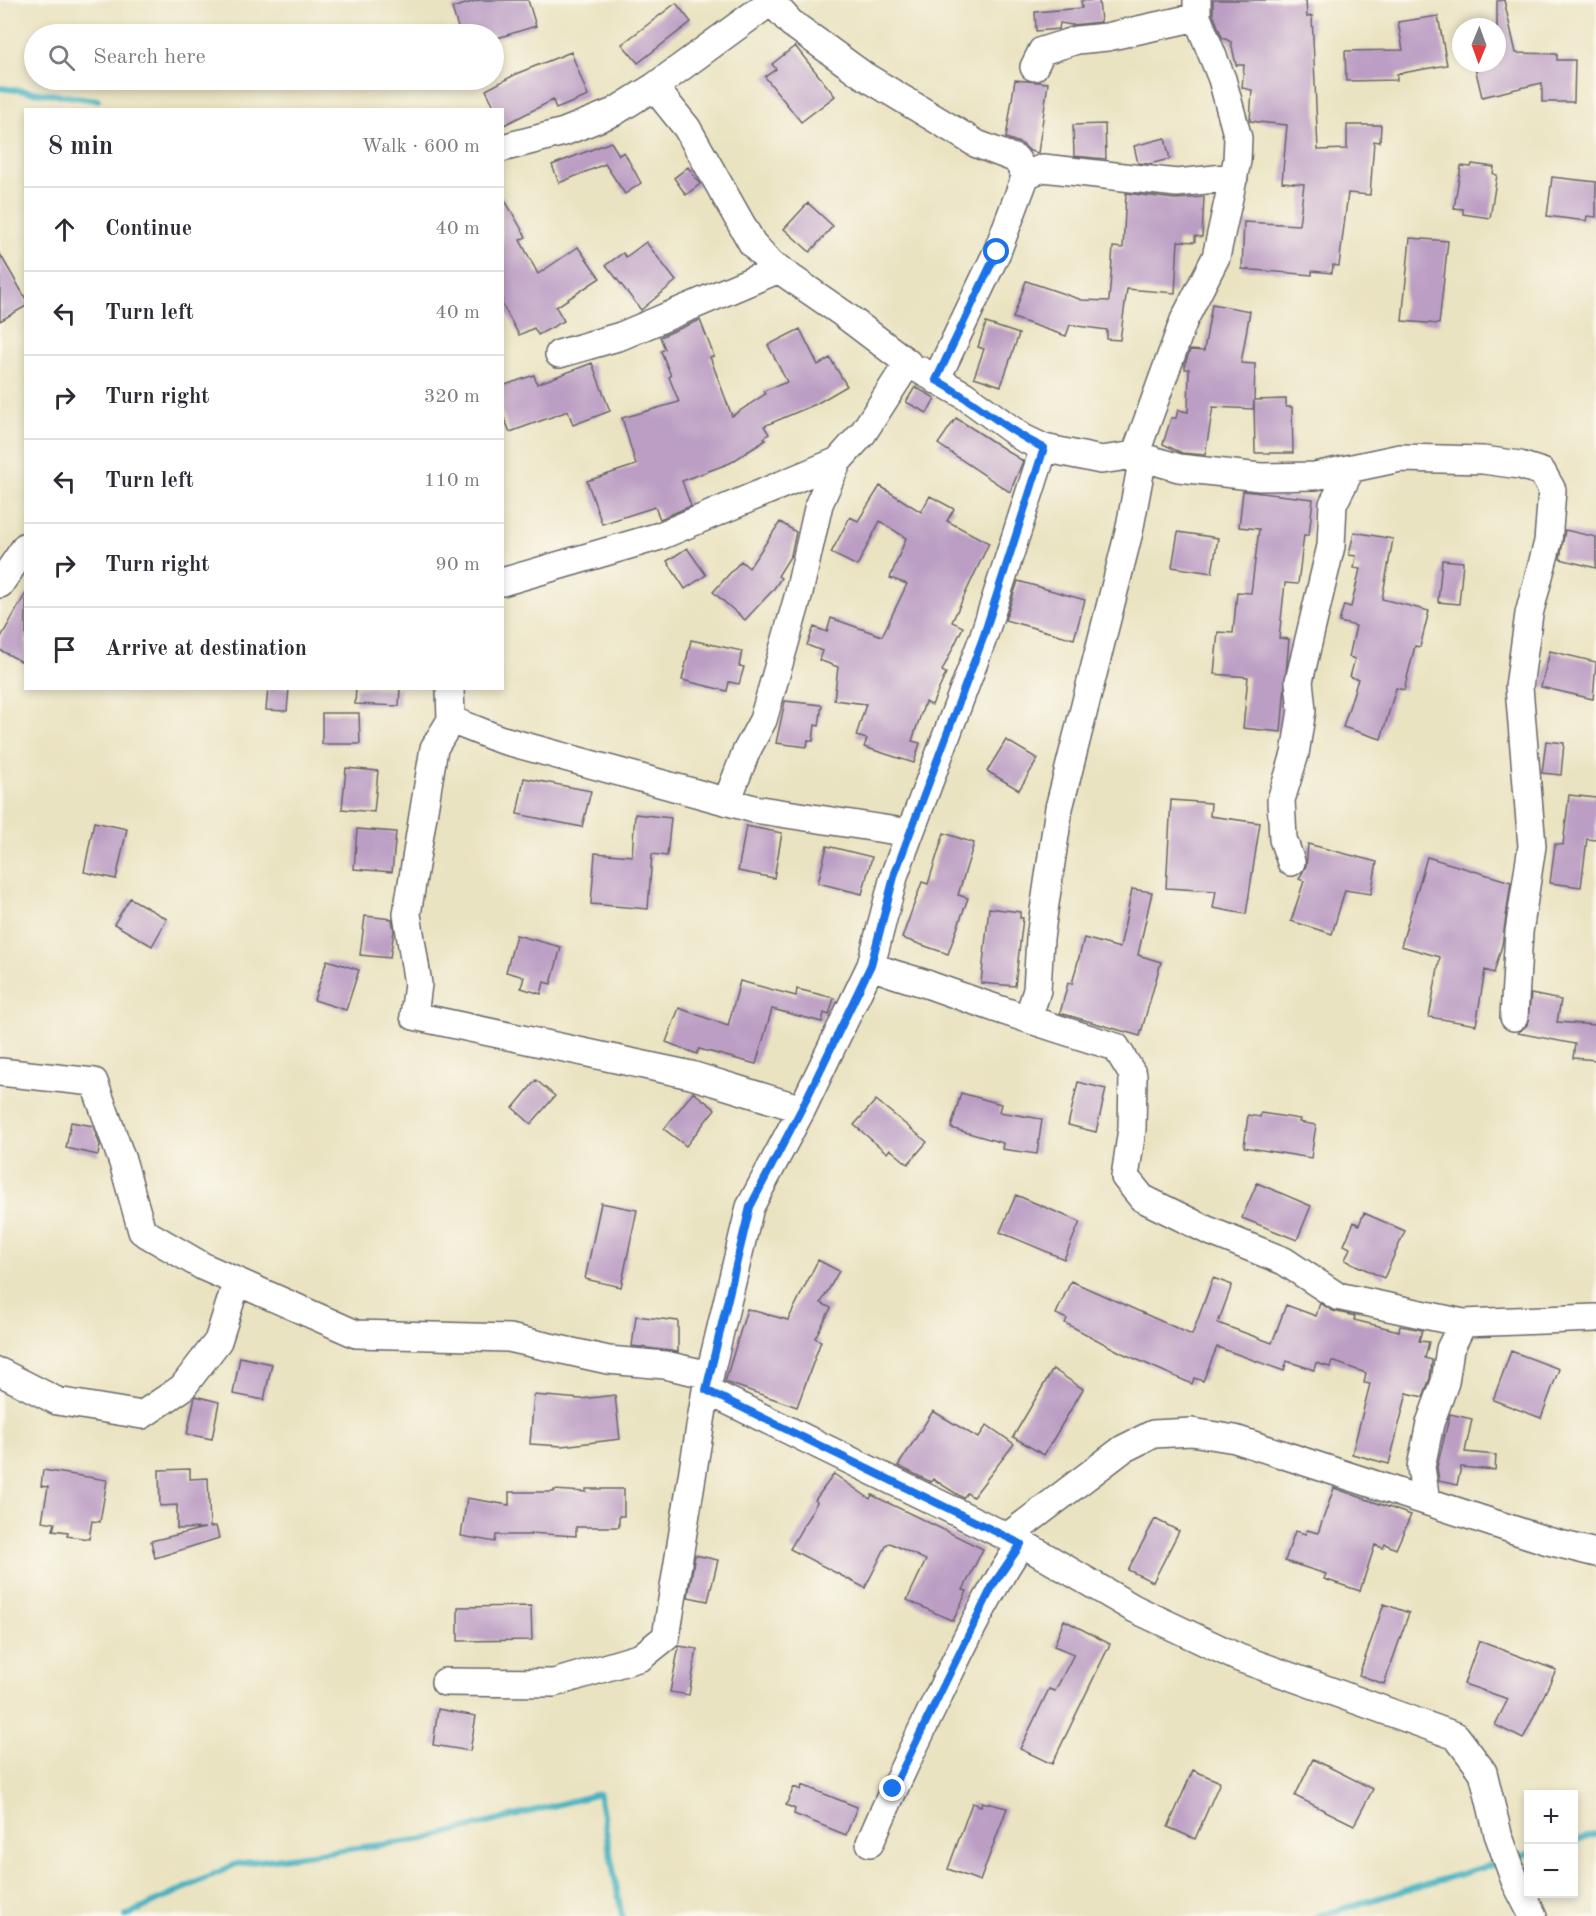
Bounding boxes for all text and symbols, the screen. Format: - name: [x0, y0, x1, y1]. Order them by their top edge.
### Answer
- north arrow: [1452, 18, 1506, 72]
- search box: [24, 24, 504, 90]
- icon: search: [45, 41, 78, 74]
- text: Search here: [93, 46, 206, 68]
- text: 8 min: [48, 134, 113, 160]
- text: Walk · 600 m: [361, 137, 480, 157]
- icon: ahead: [48, 213, 81, 246]
- text: Continue: [105, 218, 192, 240]
- text: 40 m: [435, 219, 480, 239]
- route start: [983, 238, 1009, 264]
- icon: left: [48, 297, 81, 330]
- text: Turn left: [105, 302, 194, 324]
- text: 40 m: [435, 303, 480, 323]
- icon: right: [48, 381, 81, 414]
- text: Turn right: [105, 386, 209, 408]
- text: 320 m: [424, 387, 480, 407]
- icon: left: [48, 465, 81, 498]
- text: Turn left: [105, 470, 194, 492]
- text: 110 m: [424, 471, 480, 491]
- icon: right: [48, 549, 81, 582]
- text: Turn right: [105, 554, 209, 576]
- text: 90 m: [435, 555, 480, 575]
- icon: arrive: [48, 633, 81, 666]
- text: Arrive at destination: [105, 638, 307, 660]
- route end: [879, 1775, 905, 1801]
- map controls: [1524, 1790, 1578, 1898]
- button: +: [1524, 1790, 1578, 1844]
- button: −: [1524, 1844, 1578, 1898]

